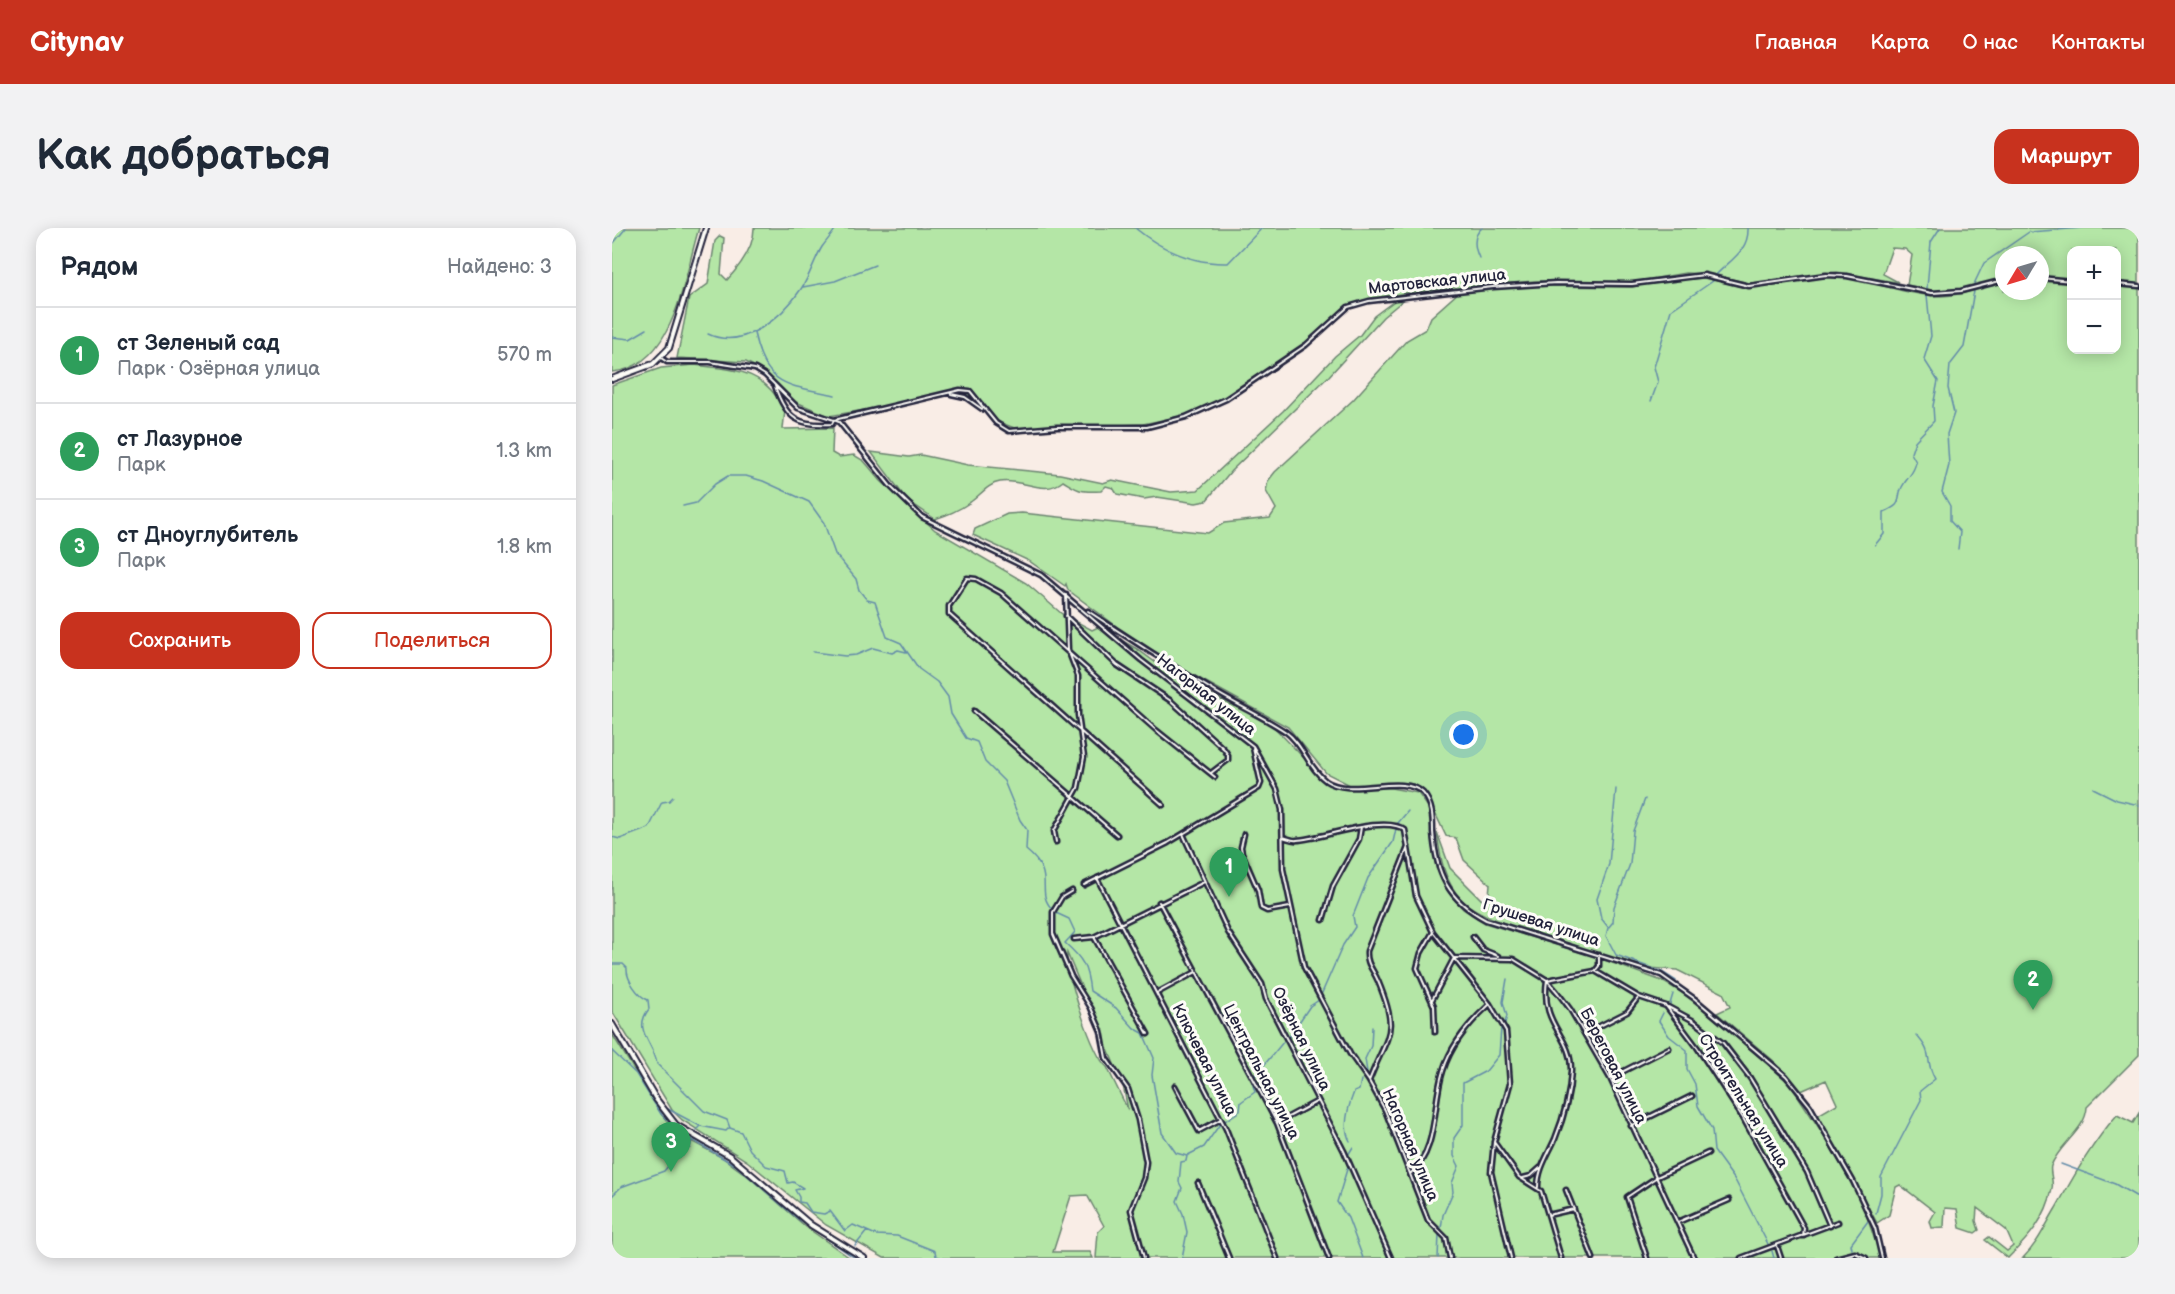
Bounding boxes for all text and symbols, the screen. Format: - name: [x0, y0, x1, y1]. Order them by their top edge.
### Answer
- text: Citynav: [30, 26, 124, 59]
- text: Главная: [1754, 30, 1837, 55]
- text: Карта: [1870, 30, 1929, 55]
- text: О нас: [1962, 30, 2018, 55]
- text: Контакты: [2051, 30, 2145, 55]
- button: Маршрут: [1994, 129, 2139, 184]
- text: Как добраться: [36, 131, 331, 182]
- north arrow: [1995, 246, 2049, 300]
- map controls: [2067, 246, 2121, 354]
- button: +: [2067, 246, 2121, 300]
- text: Рядом: [60, 252, 138, 283]
- text: Найдено: 3: [447, 255, 552, 279]
- street label: Мартовская улица: [1367, 265, 1507, 299]
- button: −: [2067, 300, 2121, 354]
- text: ст Зеленый сад: [117, 330, 279, 357]
- text: 1: [75, 343, 84, 367]
- text: 570 m: [497, 343, 552, 367]
- text: Парк · Озёрная улица: [117, 357, 320, 381]
- text: ст Лазурное: [117, 426, 243, 453]
- text: 2: [74, 439, 85, 463]
- text: 1.3 km: [496, 439, 552, 463]
- text: Парк: [117, 453, 166, 477]
- text: ст Дноуглубитель: [117, 522, 298, 549]
- text: 3: [74, 535, 85, 559]
- text: 1.8 km: [497, 535, 552, 559]
- text: Парк: [117, 549, 166, 573]
- button: Сохранить: [60, 612, 300, 669]
- button: Поделиться: [312, 612, 552, 669]
- street label: Нагорная улица: [1153, 650, 1260, 740]
- your location: [1449, 720, 1478, 749]
- pin: 1: [1210, 848, 1248, 897]
- street label: Грушевая улица: [1480, 895, 1602, 951]
- pin: 2: [2014, 960, 2052, 1010]
- street label: Озёрная улица: [1268, 984, 1335, 1094]
- street label: Ключевая улица: [1167, 1001, 1241, 1120]
- street label: Центральная улица: [1219, 1001, 1304, 1143]
- street label: Береговая улица: [1576, 1005, 1651, 1128]
- street label: Строительная улица: [1694, 1031, 1792, 1172]
- street label: Нагорная улица: [1378, 1086, 1443, 1205]
- pin: 3: [652, 1122, 690, 1172]

